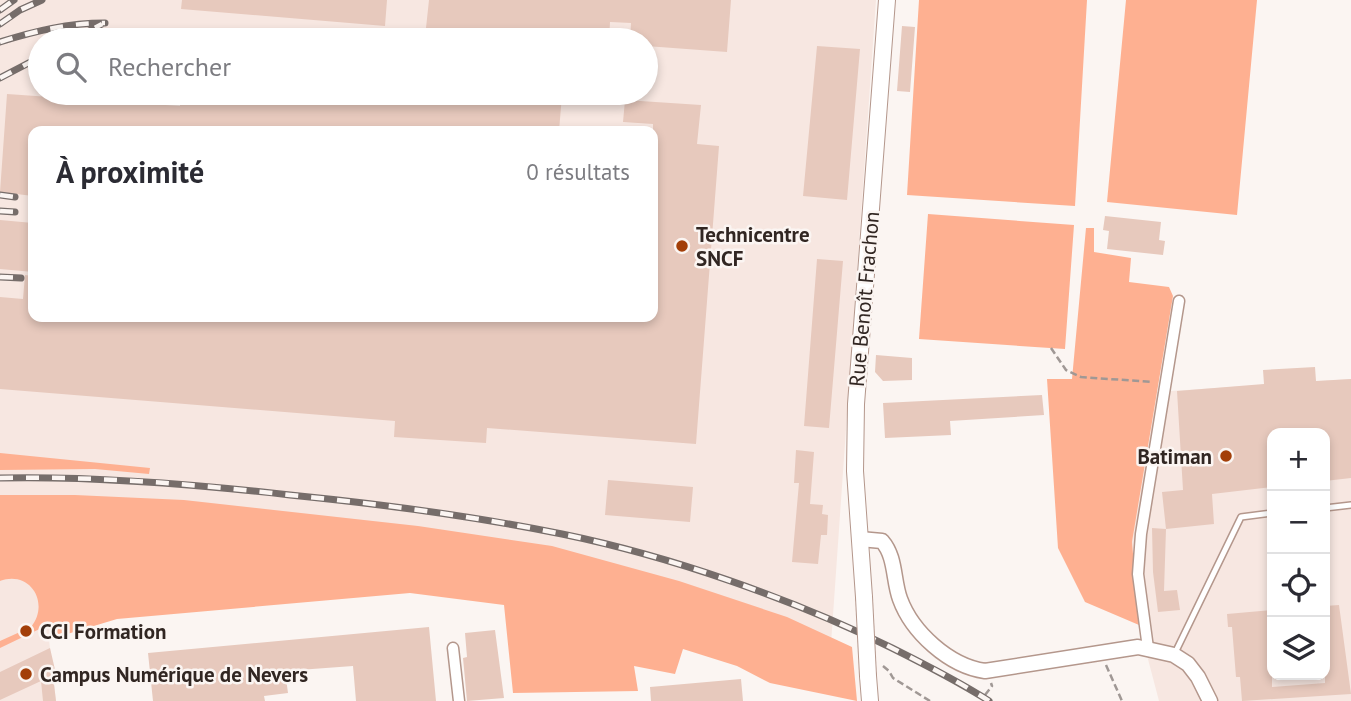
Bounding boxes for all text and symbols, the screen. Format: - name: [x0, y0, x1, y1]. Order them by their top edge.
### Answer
- search box: [28, 28, 658, 105]
- icon: search: [52, 48, 90, 86]
- text: Rechercher: [108, 50, 231, 83]
- text: À proximité: [56, 152, 204, 191]
- text: 0 résultats: [526, 157, 630, 186]
- street label: Rue Benoît Frachon: [843, 210, 885, 388]
- place label: Technicentre SNCF: [696, 221, 810, 272]
- marker: Technicentre SNCF: [674, 238, 690, 254]
- map controls: [1267, 428, 1330, 680]
- button: +: [1267, 428, 1330, 491]
- place label: Batiman: [1137, 443, 1212, 470]
- marker: Batiman: [1218, 448, 1234, 464]
- button: −: [1267, 491, 1330, 554]
- button: locate: [1267, 554, 1330, 617]
- button: layers: [1267, 617, 1330, 680]
- place label: CCI Formation: [40, 618, 166, 645]
- marker: CCI Formation: [18, 623, 34, 639]
- place label: Campus Numérique de Nevers: [40, 661, 308, 688]
- marker: Campus Numérique de Nevers: [18, 666, 34, 682]

